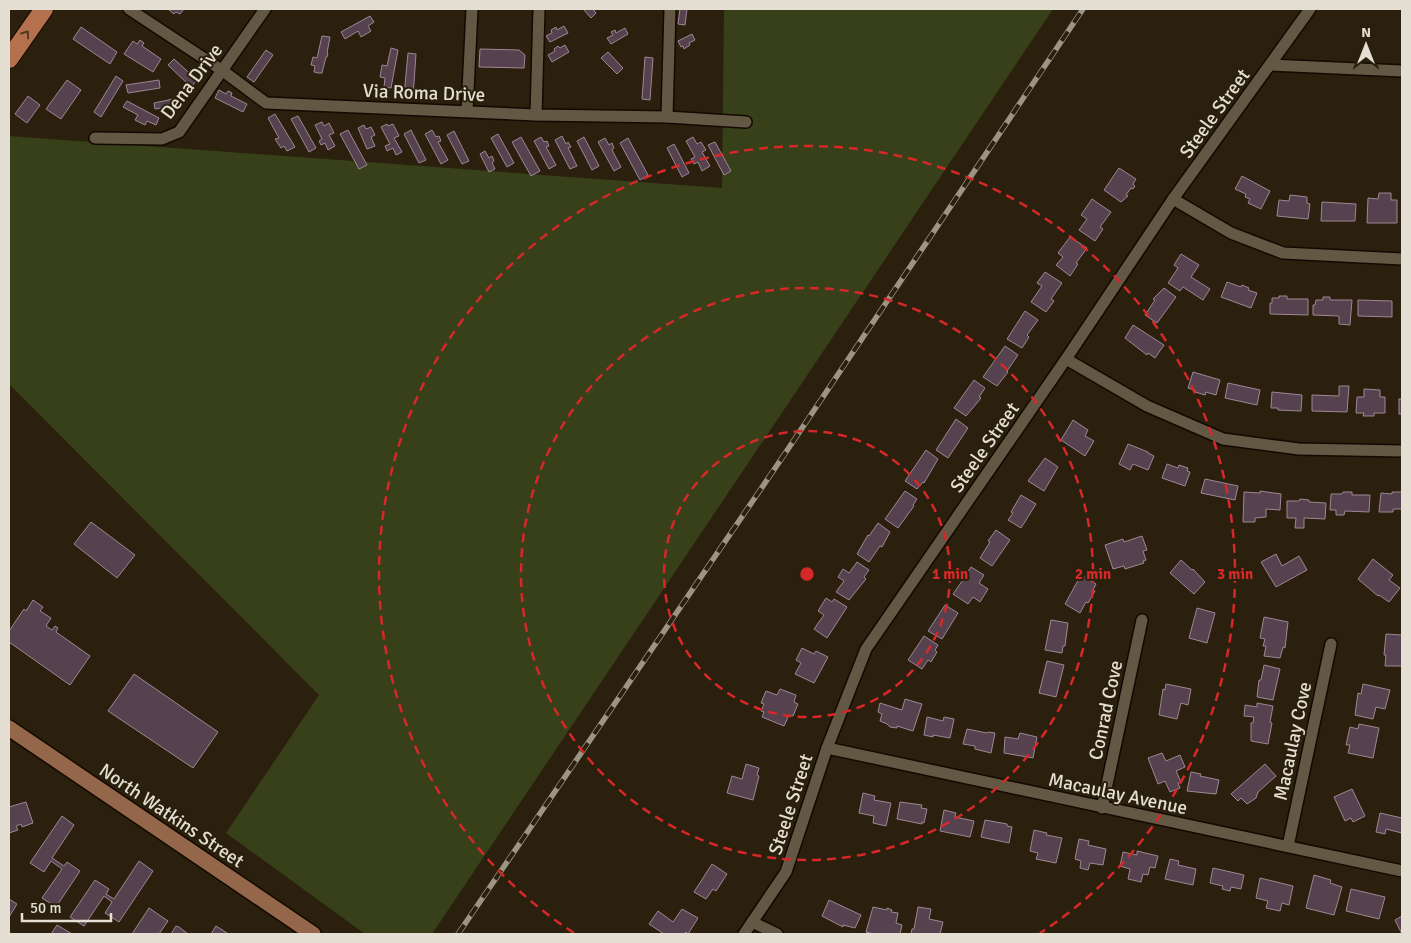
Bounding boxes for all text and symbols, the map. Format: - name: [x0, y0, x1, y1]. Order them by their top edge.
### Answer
- north arrow: [1341, 20, 1391, 70]
- text: N: [1361, 24, 1371, 41]
- one-way arrow: [20, 30, 29, 40]
- street label: Dena Drive: [156, 39, 228, 124]
- street label: Steele Street: [1174, 64, 1255, 163]
- street label: Via Roma Drive: [362, 79, 486, 107]
- street label: Steele Street: [945, 398, 1025, 497]
- centre of rings: [798, 565, 816, 583]
- text: 1 min: [932, 565, 968, 583]
- text: 2 min: [1075, 565, 1111, 583]
- text: 3 min: [1217, 565, 1253, 583]
- street label: Conrad Cove: [1084, 658, 1128, 762]
- street label: Macaulay Cove: [1269, 680, 1317, 803]
- street label: Steele Street: [763, 751, 819, 858]
- street label: North Watkins Street: [94, 758, 249, 873]
- street label: Macaulay Avenue: [1046, 768, 1189, 820]
- scale bar: [22, 890, 111, 922]
- text: 50 m: [30, 899, 61, 917]

